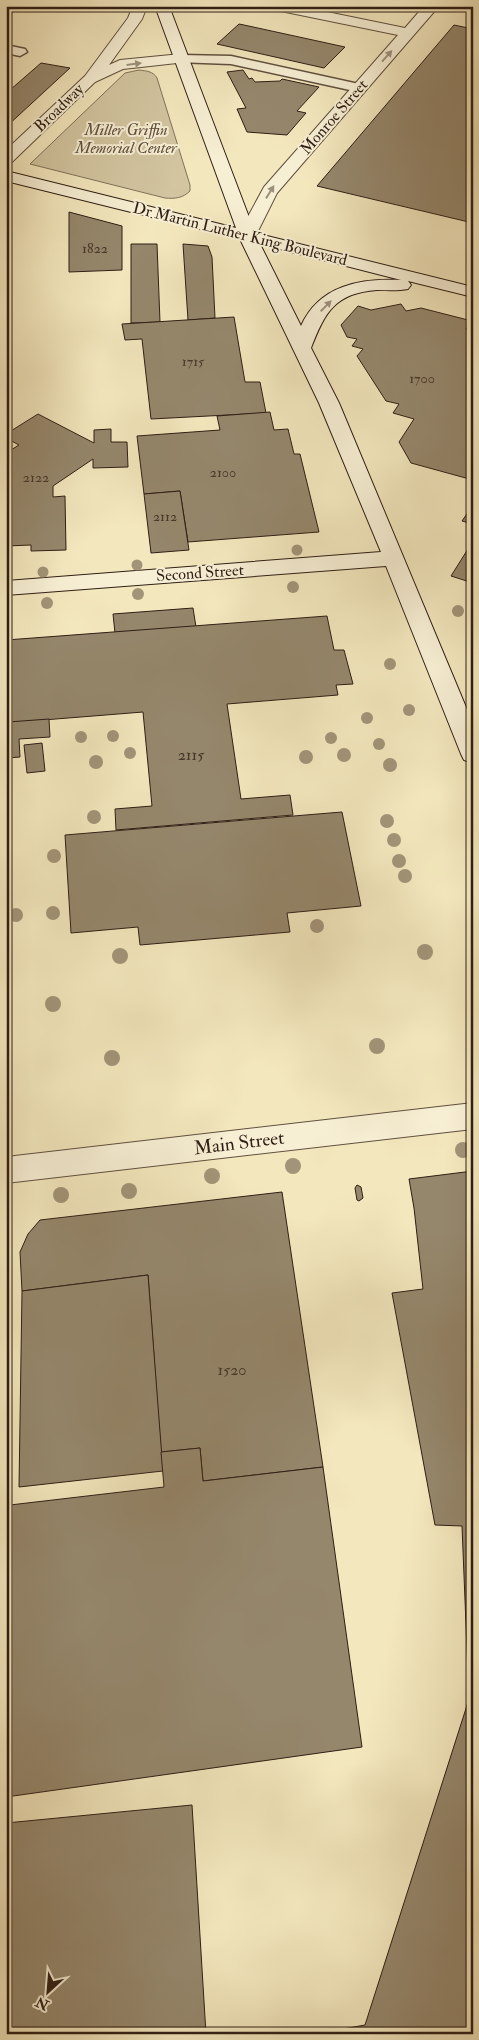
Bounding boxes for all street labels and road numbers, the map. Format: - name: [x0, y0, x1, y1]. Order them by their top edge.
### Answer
- street label: Monroe Street: [296, 75, 372, 159]
- street label: Broadway: [30, 79, 89, 137]
- street label: Dr Martin Luther King Boulevard: [131, 198, 349, 270]
- street label: Second Street: [156, 560, 244, 586]
- street label: Main Street: [193, 1126, 285, 1160]

